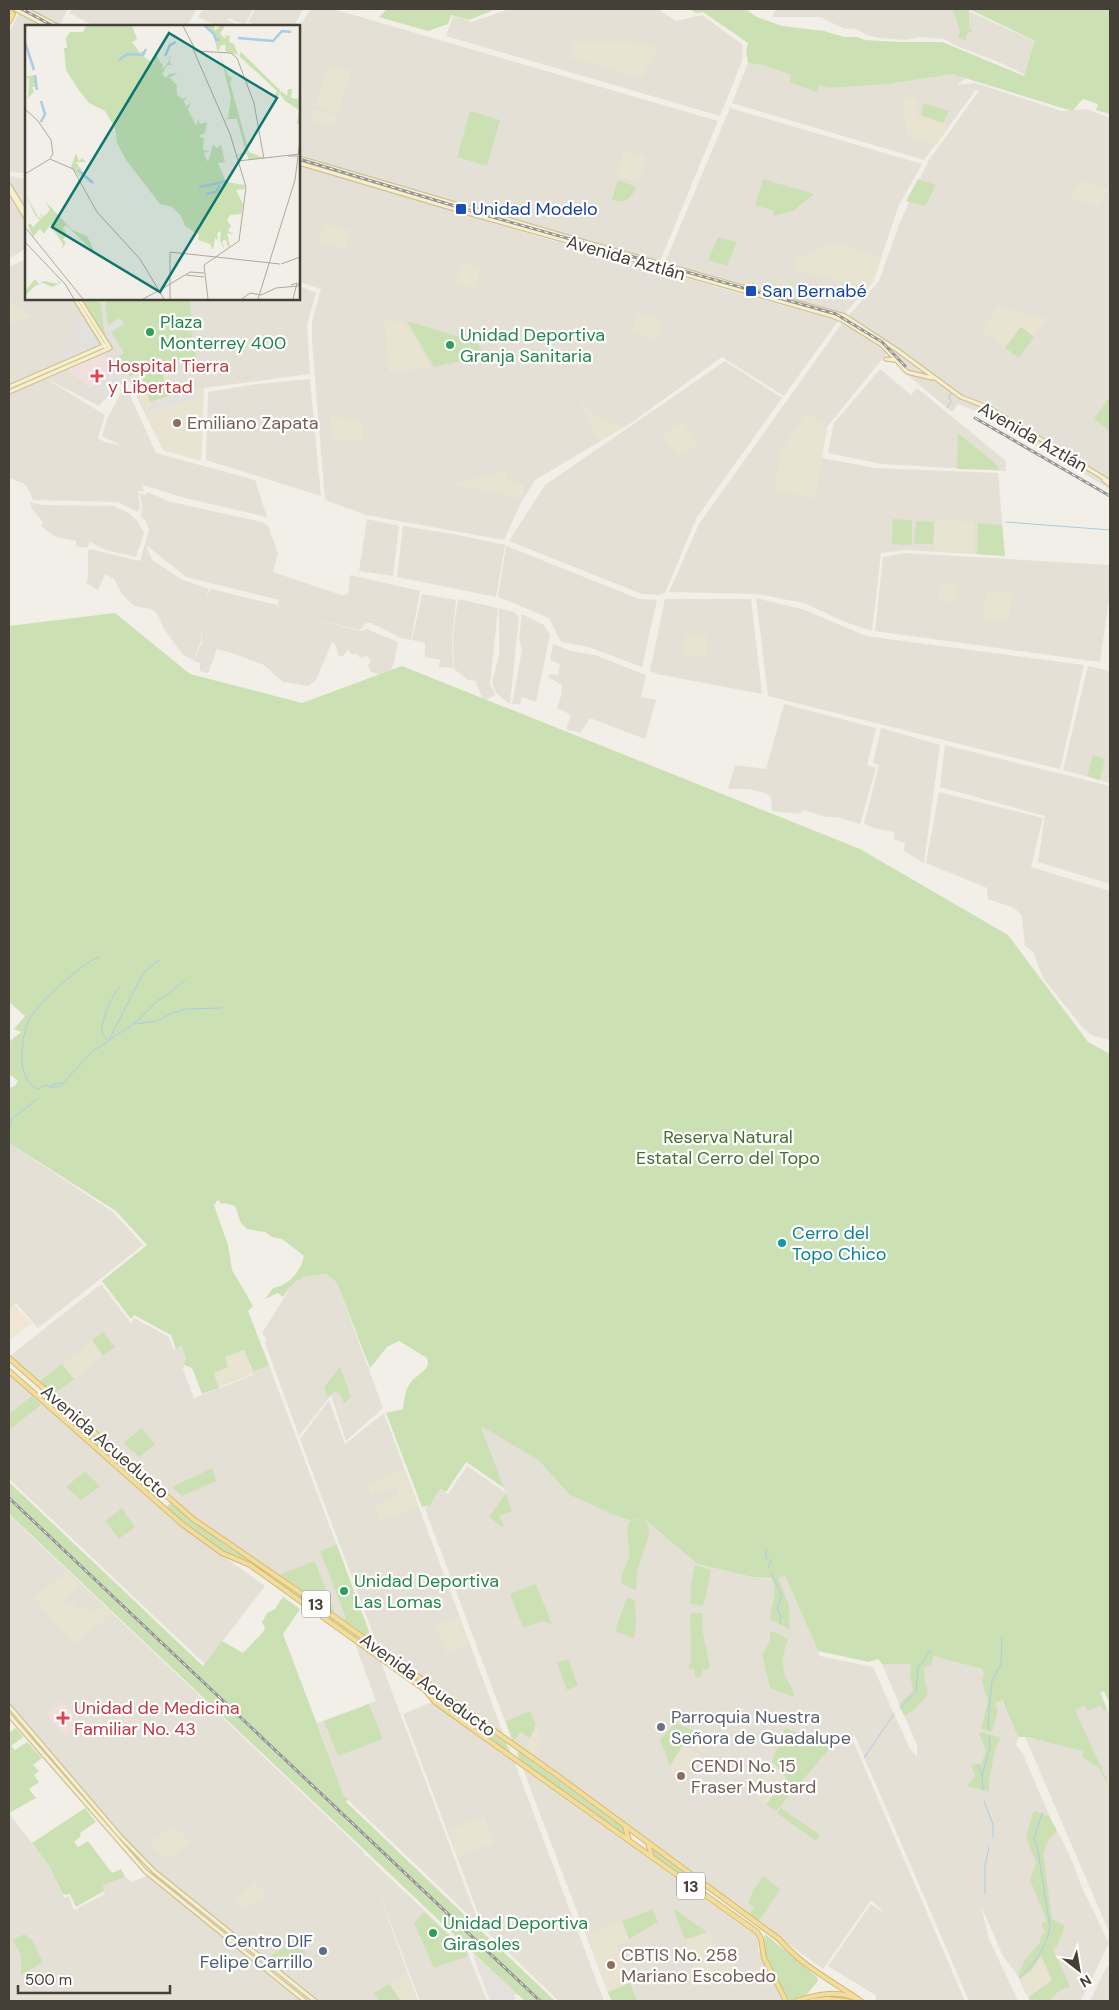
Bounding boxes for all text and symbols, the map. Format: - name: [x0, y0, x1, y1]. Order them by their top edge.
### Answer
- inset map: [25, 25, 300, 300]
- place label: Unidad Modelo: [472, 197, 598, 221]
- marker: Unidad Modelo: [454, 202, 468, 216]
- street label: Avenida Aztlán: [564, 230, 688, 286]
- place label: San Bernabé: [762, 279, 867, 303]
- marker: San Bernabé: [744, 284, 758, 298]
- place label: Plaza Monterrey 400: [160, 310, 286, 355]
- place label: Unidad Deportiva Granja Sanitaria: [460, 323, 605, 368]
- marker: Plaza Monterrey 400: [144, 326, 156, 338]
- marker: Unidad Deportiva Granja Sanitaria: [444, 339, 456, 351]
- place label: Hospital Tierra y Libertad: [108, 354, 229, 399]
- marker: Hospital Tierra y Libertad: [90, 369, 104, 383]
- street label: Avenida Aztlán: [974, 396, 1092, 478]
- place label: Emiliano Zapata: [187, 411, 319, 435]
- marker: Emiliano Zapata: [171, 417, 183, 429]
- park label: Reserva Natural Estatal Cerro del Topo: [636, 1125, 820, 1170]
- place label: Cerro del Topo Chico: [792, 1221, 886, 1266]
- marker: Cerro del Topo Chico: [776, 1237, 788, 1249]
- street label: Avenida Acueducto: [36, 1380, 174, 1504]
- place label: Unidad Deportiva Las Lomas: [354, 1569, 499, 1614]
- marker: Unidad Deportiva Las Lomas: [338, 1585, 350, 1597]
- road number: 13: [302, 1590, 330, 1618]
- street label: Avenida Acueducto: [355, 1628, 501, 1742]
- place label: Unidad de Medicina Familiar No. 43: [74, 1696, 240, 1741]
- place label: Parroquia Nuestra Señora de Guadalupe: [671, 1705, 851, 1750]
- marker: Unidad de Medicina Familiar No. 43: [56, 1711, 70, 1725]
- marker: Parroquia Nuestra Señora de Guadalupe: [655, 1721, 667, 1733]
- place label: CENDI No. 15 Fraser Mustard: [691, 1754, 816, 1799]
- marker: CENDI No. 15 Fraser Mustard: [675, 1770, 687, 1782]
- road number: 13: [677, 1872, 705, 1900]
- place label: Unidad Deportiva Girasoles: [443, 1911, 588, 1956]
- marker: Unidad Deportiva Girasoles: [427, 1927, 439, 1939]
- place label: Centro DIF Felipe Carrillo: [200, 1929, 313, 1974]
- place label: CBTIS No. 258 Mariano Escobedo: [621, 1943, 776, 1988]
- marker: Centro DIF Felipe Carrillo: [317, 1945, 329, 1957]
- north arrow: [1054, 1945, 1104, 1995]
- marker: CBTIS No. 258 Mariano Escobedo: [605, 1959, 617, 1971]
- scale bar: [18, 1962, 170, 1994]
- text: 500 m: [25, 1970, 72, 1990]
- text: N: [1077, 1971, 1095, 1991]

